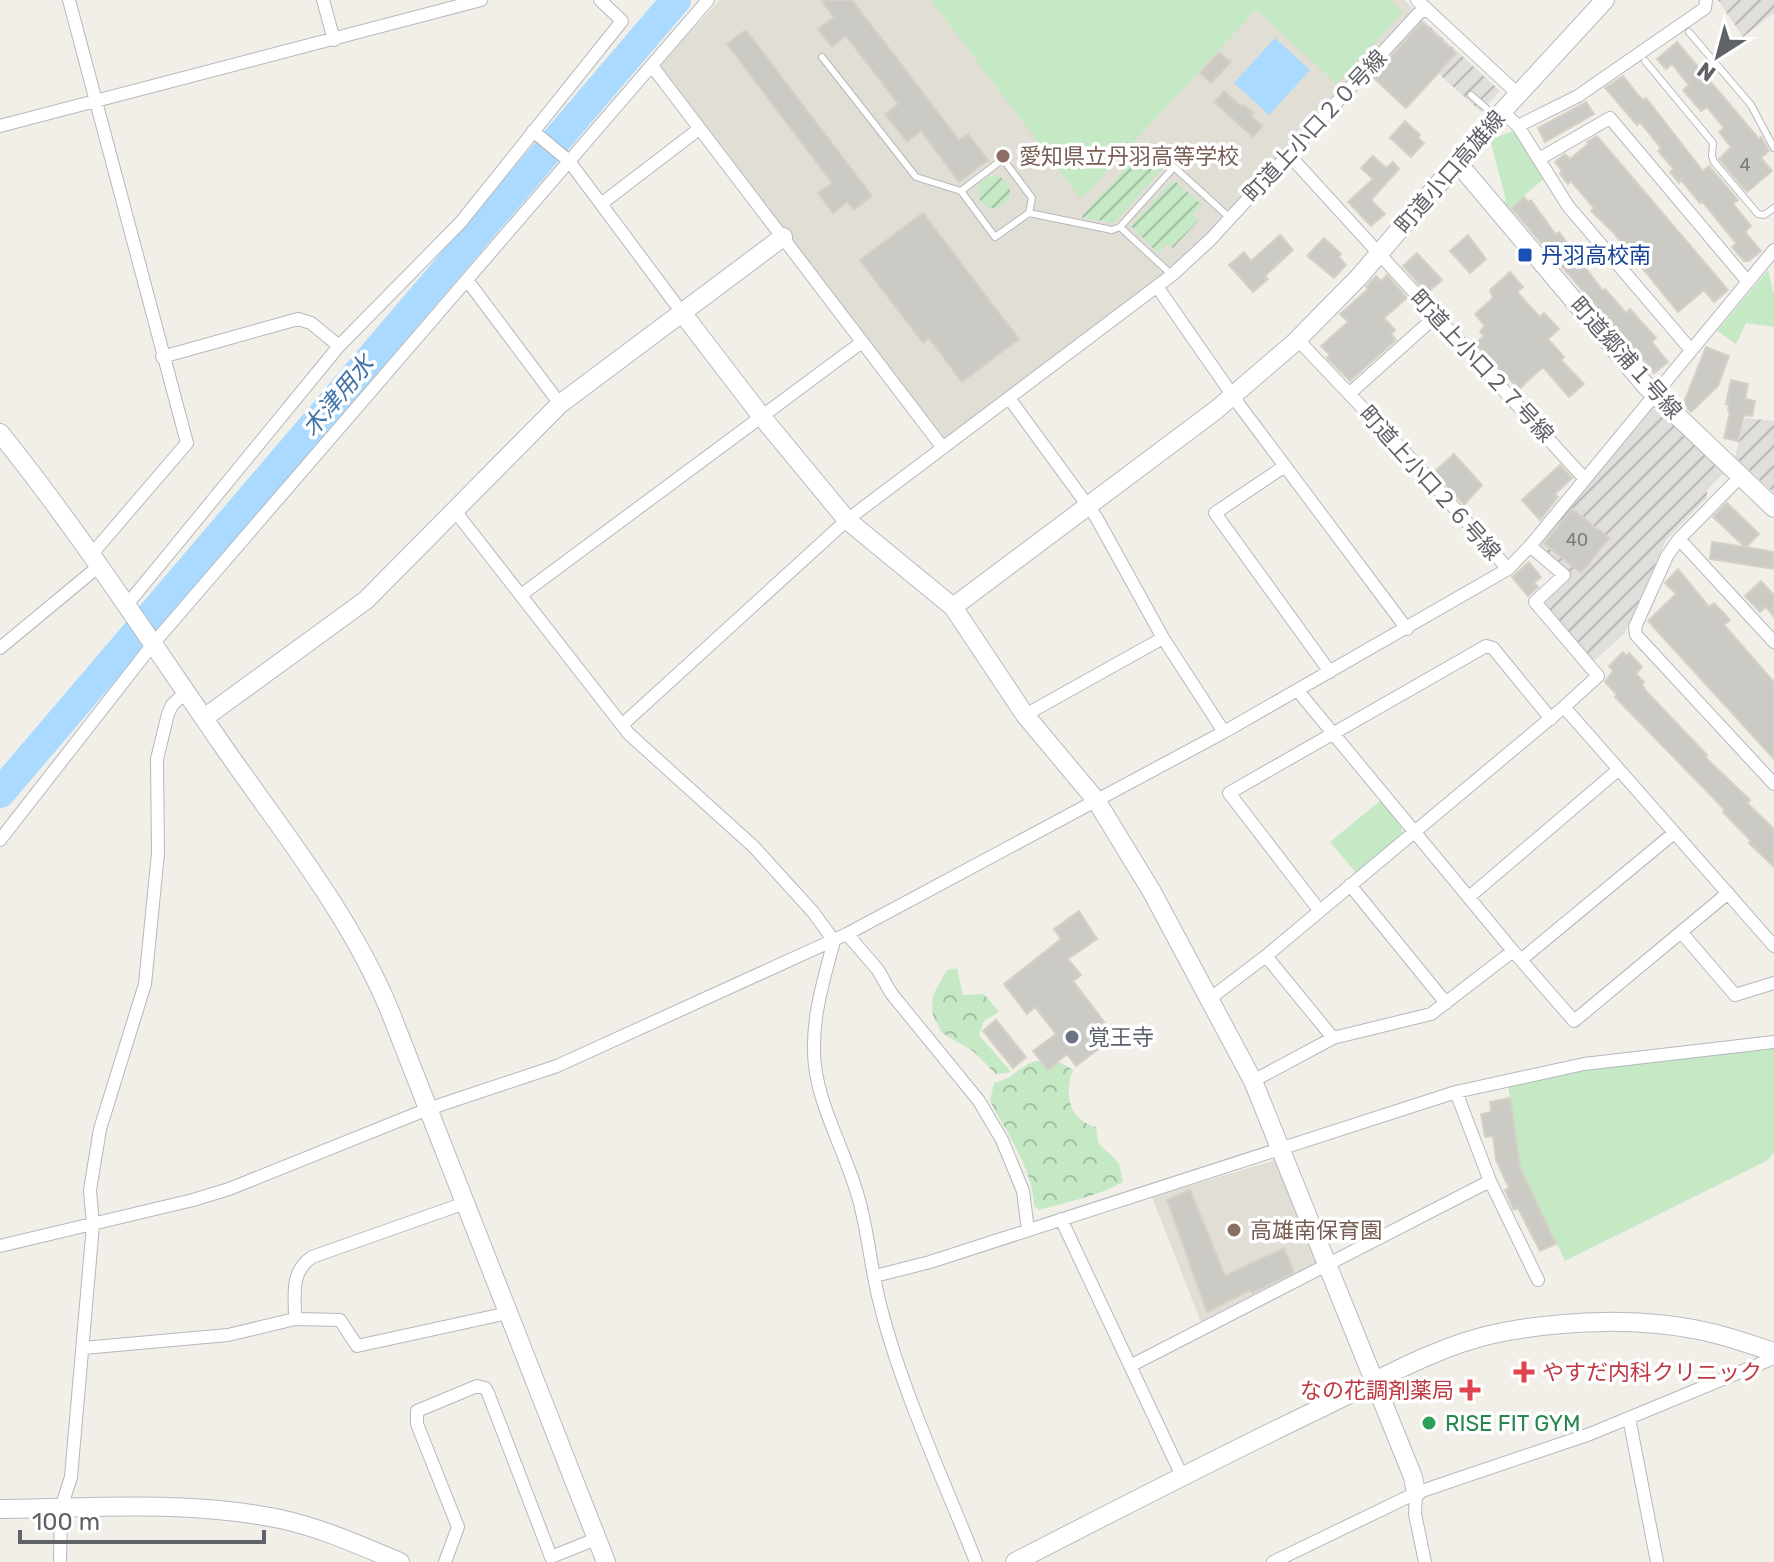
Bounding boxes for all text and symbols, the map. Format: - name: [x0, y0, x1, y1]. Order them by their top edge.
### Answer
- north arrow: [1678, 16, 1758, 96]
- street label: 町道上小口２０号線: [1238, 44, 1392, 208]
- text: N: [1692, 56, 1721, 87]
- street label: 町道小口高雄線: [1389, 105, 1511, 239]
- place label: 愛知県立丹羽高等学校: [1019, 143, 1239, 170]
- marker: 愛知県立丹羽高等学校: [994, 147, 1012, 165]
- house number: 4: [1739, 154, 1751, 176]
- place label: 丹羽高校南: [1541, 242, 1651, 269]
- marker: 丹羽高校南: [1516, 246, 1534, 264]
- street label: 町道上小口２７号線: [1405, 284, 1559, 448]
- street label: 町道郷浦１号線: [1564, 292, 1688, 424]
- water label: 木津用水: [296, 348, 382, 442]
- street label: 町道上小口２６号線: [1354, 400, 1506, 566]
- house number: 40: [1566, 529, 1588, 551]
- place label: 覚王寺: [1088, 1024, 1154, 1051]
- marker: 覚王寺: [1063, 1028, 1081, 1046]
- place label: 高雄南保育園: [1250, 1217, 1382, 1244]
- marker: 高雄南保育園: [1225, 1221, 1243, 1239]
- place label: やすだ内科クリニック: [1542, 1359, 1762, 1386]
- marker: やすだ内科クリニック: [1513, 1361, 1535, 1383]
- place label: なの花調剤薬局: [1300, 1377, 1454, 1404]
- marker: なの花調剤薬局: [1461, 1381, 1479, 1399]
- place label: RISE FIT GYM: [1445, 1410, 1580, 1437]
- marker: RISE FIT GYM: [1420, 1414, 1438, 1432]
- scale bar: [20, 1494, 264, 1544]
- text: 100 m: [32, 1508, 100, 1536]

